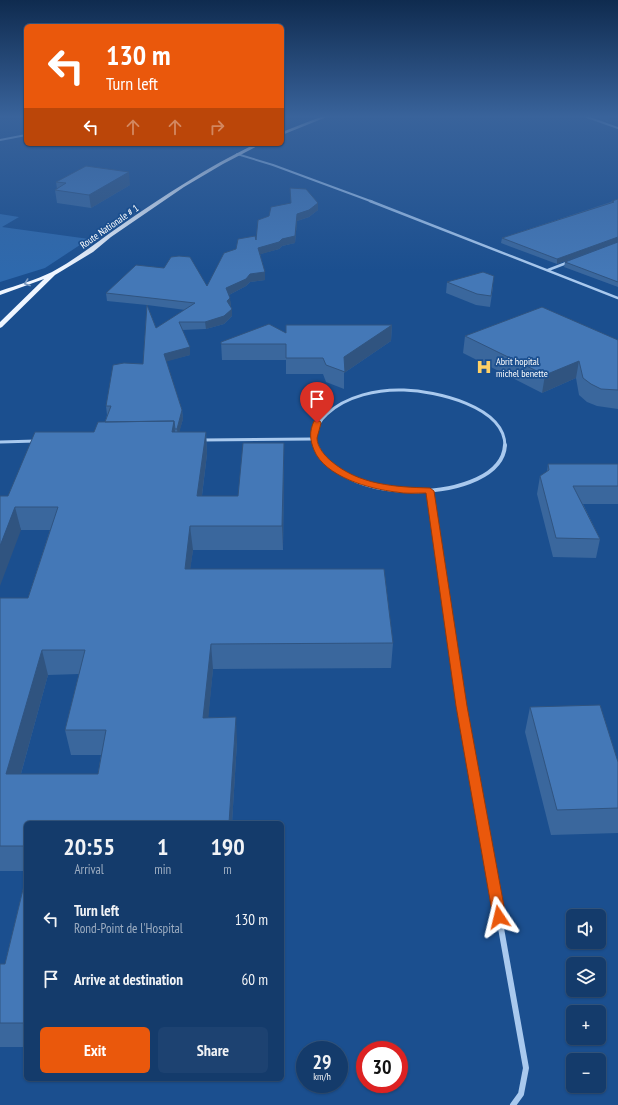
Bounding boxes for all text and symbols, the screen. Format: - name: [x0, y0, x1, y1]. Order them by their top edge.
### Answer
- text: 130 m: [106, 36, 170, 73]
- icon: left: [40, 40, 92, 92]
- text: Turn left: [106, 72, 158, 95]
- icon: left: [80, 116, 102, 138]
- icon: ahead: [122, 116, 144, 138]
- icon: ahead: [164, 116, 186, 138]
- icon: right: [206, 116, 228, 138]
- street label: Route Nationale # 1: [77, 201, 141, 251]
- one-way arrow: [23, 279, 30, 287]
- place label: Abrit hopital michel benette: [496, 355, 548, 380]
- hospital icon: Abrit hopital michel benette: [475, 358, 493, 376]
- pin: [300, 382, 334, 423]
- icon: arrive: [306, 388, 328, 410]
- text: 20:55: [63, 831, 115, 862]
- text: 1: [157, 831, 168, 862]
- text: 190: [210, 831, 245, 862]
- text: Arrival: [74, 861, 104, 878]
- text: min: [154, 861, 171, 878]
- text: m: [223, 861, 232, 878]
- position arrow: [478, 896, 520, 938]
- text: Turn left: [74, 901, 119, 920]
- icon: left: [40, 908, 62, 930]
- map controls: [566, 909, 606, 1093]
- button: sound: [566, 909, 606, 949]
- text: 130 m: [235, 910, 268, 929]
- text: Rond-Point de l'Hospital: [74, 920, 183, 937]
- button: layers: [566, 957, 606, 997]
- icon: arrive: [40, 968, 62, 990]
- text: Arrive at destination: [74, 970, 183, 989]
- text: 60 m: [242, 970, 268, 989]
- button: +: [566, 1005, 606, 1045]
- button: Exit: [40, 1027, 150, 1073]
- button: Share: [158, 1027, 268, 1073]
- speed limit sign: 30: [356, 1041, 408, 1093]
- text: 29: [312, 1049, 332, 1075]
- button: −: [566, 1053, 606, 1093]
- text: km/h: [313, 1070, 331, 1083]

